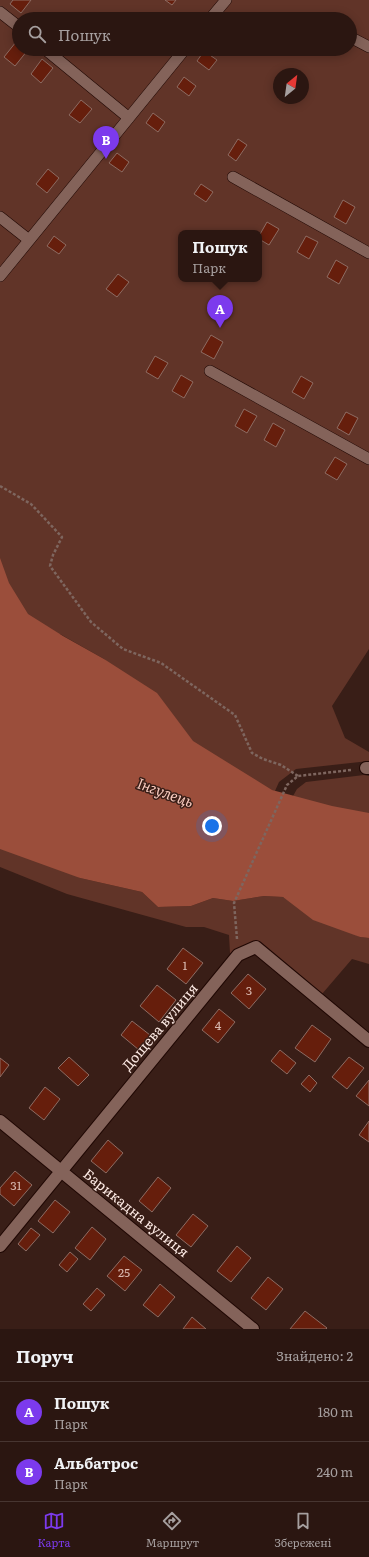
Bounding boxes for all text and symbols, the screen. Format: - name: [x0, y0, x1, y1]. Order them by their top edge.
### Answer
- search box: [12, 12, 357, 56]
- icon: search: [26, 23, 48, 45]
- text: Пошук: [58, 23, 111, 46]
- north arrow: [273, 68, 309, 104]
- pin: B: [93, 126, 119, 159]
- popup: [178, 230, 262, 282]
- text: Пошук: [192, 235, 248, 258]
- text: Парк: [192, 258, 226, 277]
- pin: A: [207, 295, 233, 328]
- water label: Інгулець: [134, 771, 197, 812]
- your location: [202, 816, 222, 836]
- house number: 1: [183, 956, 188, 974]
- street label: Дощева вулиця: [117, 978, 202, 1074]
- house number: 3: [246, 981, 252, 999]
- house number: 4: [215, 1016, 222, 1034]
- street label: Барикадна вулиця: [79, 1163, 194, 1261]
- house number: 31: [10, 1176, 22, 1194]
- house number: 25: [118, 1263, 130, 1281]
- text: Поруч: [16, 1343, 73, 1368]
- text: Знайдено: 2: [276, 1346, 353, 1365]
- text: Пошук: [54, 1391, 109, 1414]
- text: A: [24, 1402, 34, 1421]
- text: 180 m: [318, 1402, 353, 1421]
- text: Парк: [54, 1414, 88, 1433]
- text: Альбатрос: [54, 1451, 138, 1474]
- text: B: [25, 1462, 33, 1481]
- text: 240 m: [317, 1462, 353, 1481]
- text: Парк: [54, 1474, 88, 1493]
- tab: Карта: [38, 1510, 71, 1550]
- tab: Маршрут: [146, 1510, 199, 1550]
- tab: Збережені: [274, 1510, 331, 1550]

